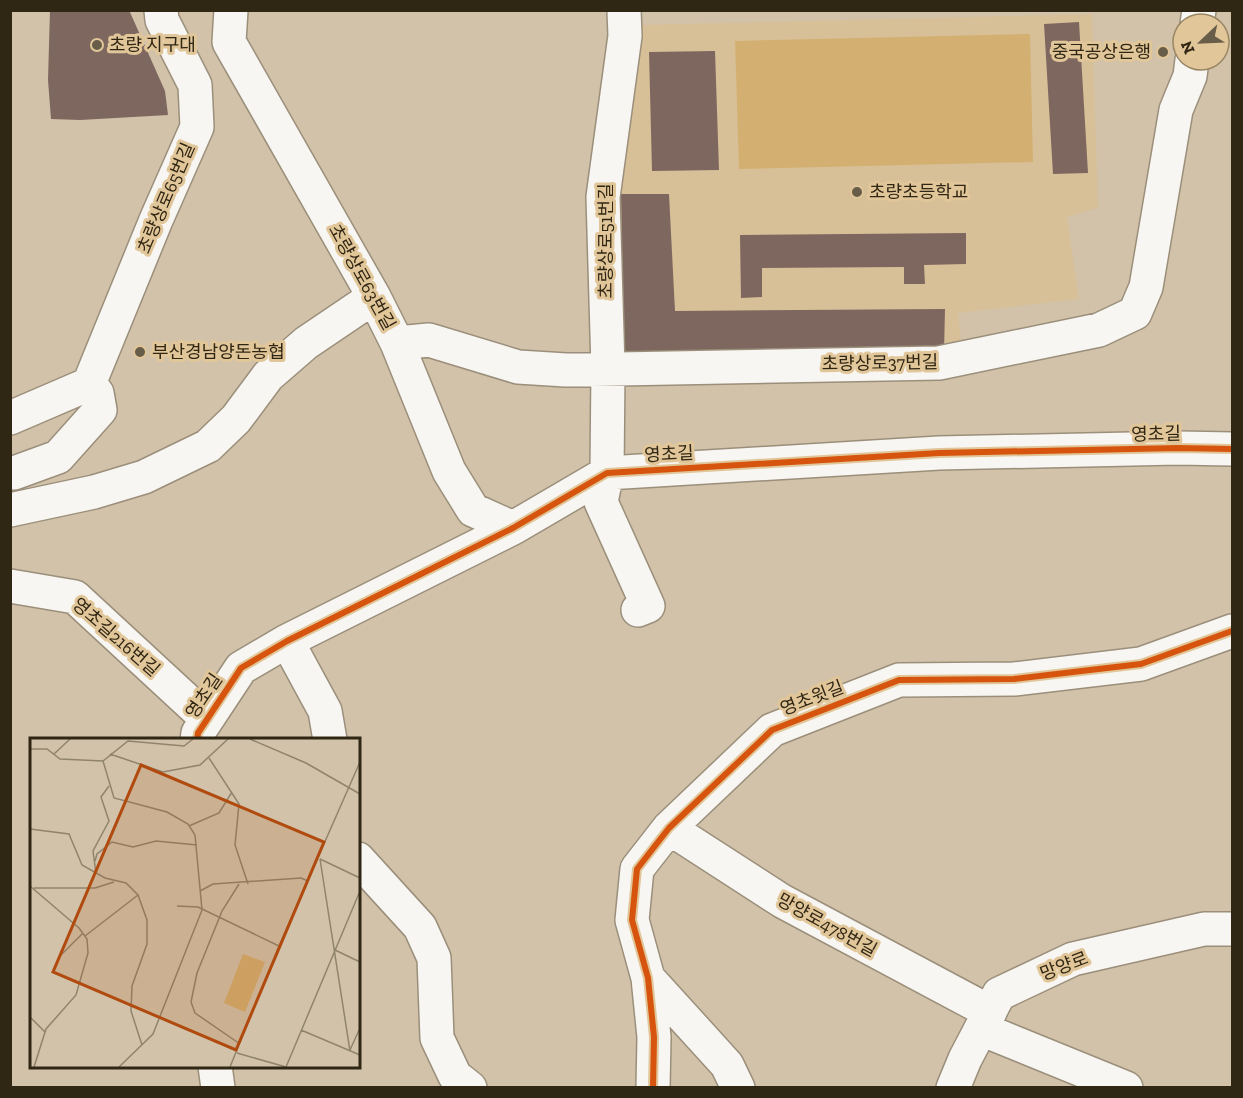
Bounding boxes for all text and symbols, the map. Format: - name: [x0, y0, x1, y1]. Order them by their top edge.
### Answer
- north arrow: [1171, 12, 1231, 72]
- place label: 초량 지구대: [109, 34, 196, 56]
- marker: 초량 지구대: [90, 38, 104, 52]
- text: N: [1177, 38, 1199, 57]
- place label: 중국공상은행: [1052, 41, 1151, 63]
- marker: 중국공상은행: [1156, 45, 1170, 59]
- street label: 초량상로65번길: [133, 139, 199, 257]
- place label: 초량초등학교: [869, 181, 968, 203]
- street label: 초량상로51번길: [595, 183, 617, 299]
- marker: 초량초등학교: [850, 185, 864, 199]
- street label: 초량상로63번길: [324, 220, 400, 334]
- place label: 부산경남양돈농협: [152, 341, 284, 363]
- marker: 부산경남양돈농협: [133, 345, 147, 359]
- street label: 초량상로37번길: [821, 351, 939, 375]
- street label: 영초길: [1131, 423, 1181, 445]
- street label: 영초길: [644, 442, 694, 466]
- street label: 영초길216번길: [68, 593, 164, 681]
- street label: 영초길: [181, 669, 227, 723]
- street label: 영초윗길: [777, 676, 847, 720]
- inset map: [30, 738, 360, 1068]
- street label: 망양로478번길: [773, 889, 881, 961]
- street label: 망양로: [1037, 947, 1091, 985]

